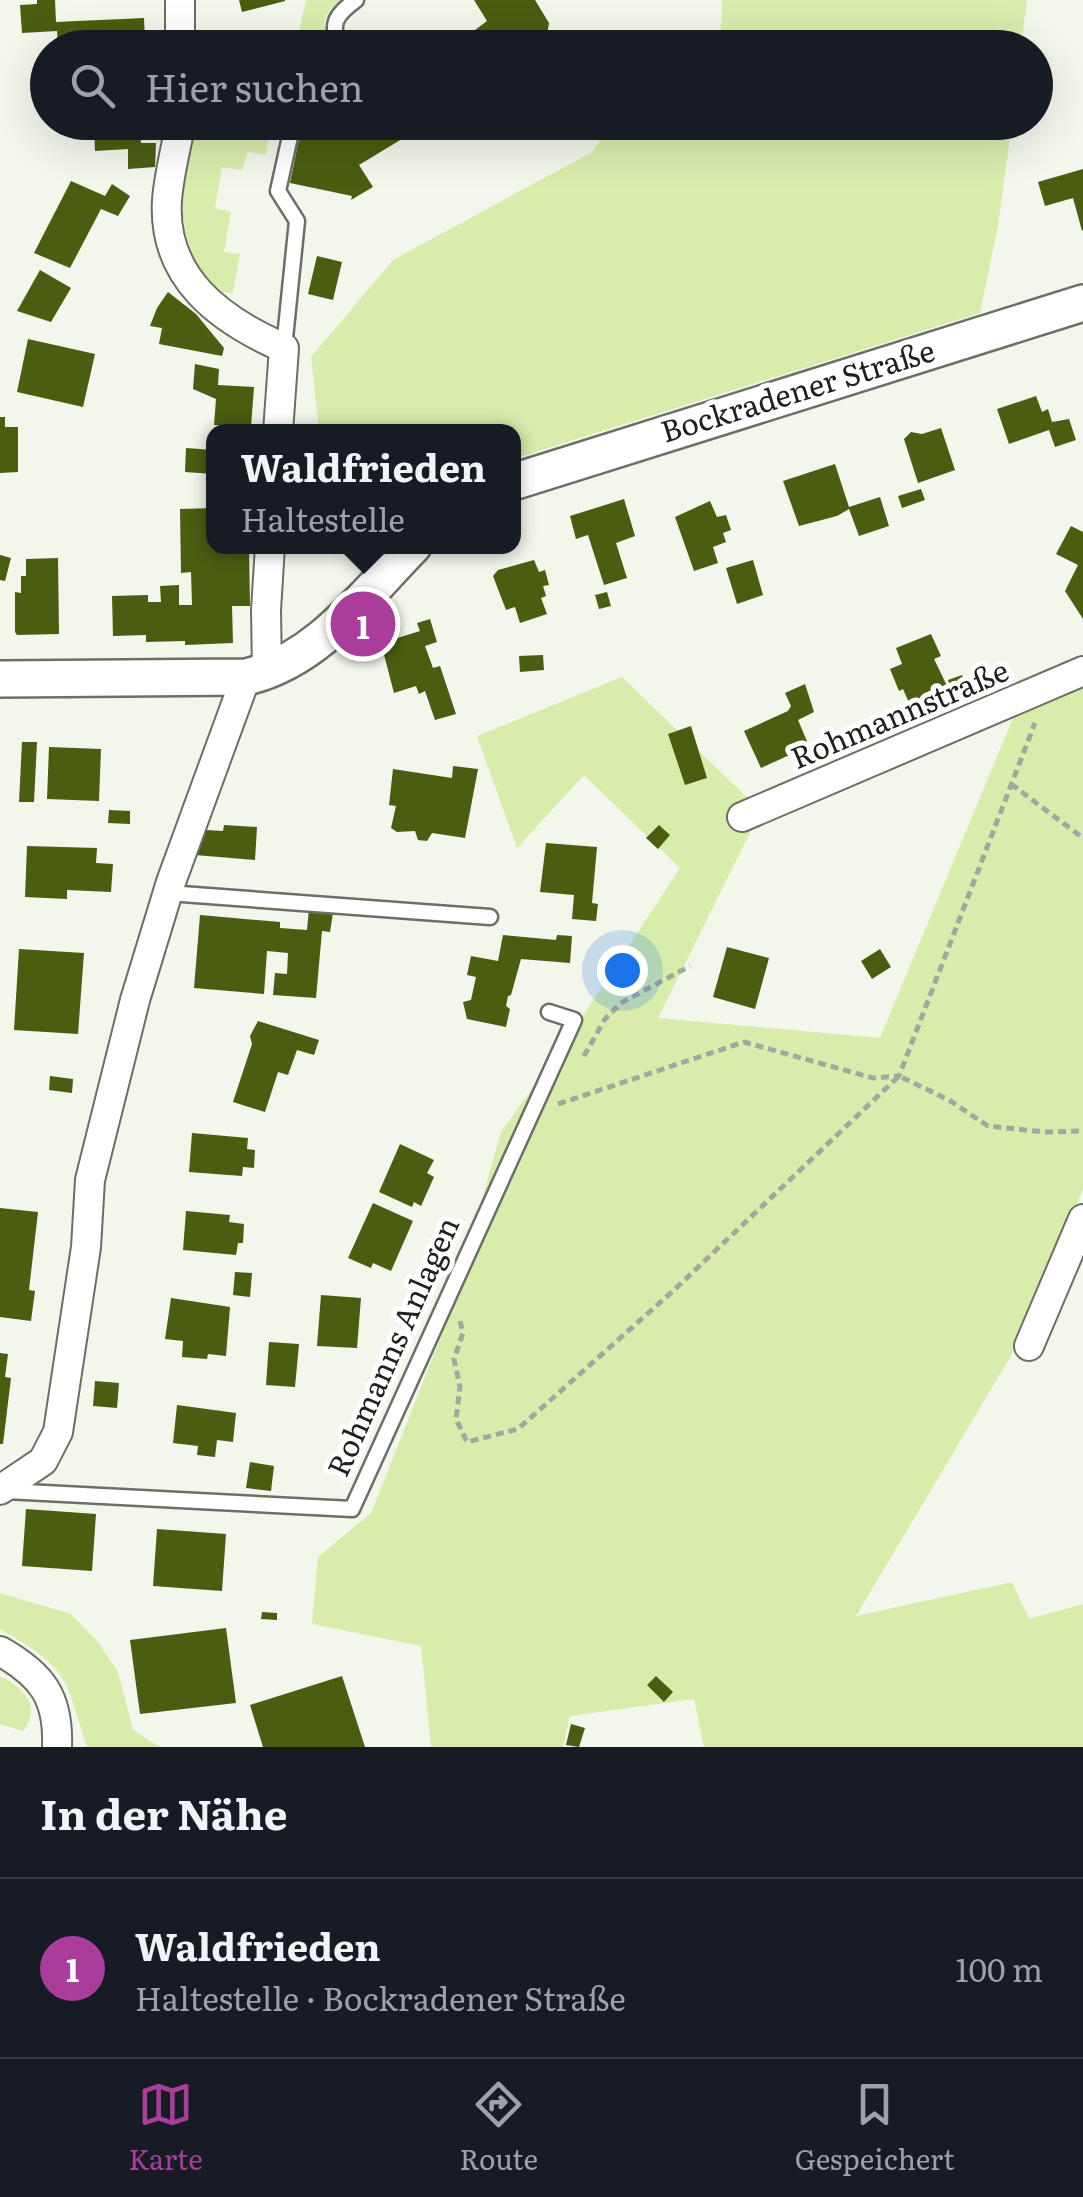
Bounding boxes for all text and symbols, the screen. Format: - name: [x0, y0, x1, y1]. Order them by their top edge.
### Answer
- search box: [30, 30, 1053, 140]
- text: Hier suchen: [145, 57, 364, 114]
- icon: search: [65, 58, 120, 113]
- street label: Bockradener Straße: [655, 327, 939, 452]
- popup: [206, 424, 521, 554]
- text: Waldfrieden: [241, 437, 486, 494]
- text: Haltestelle: [241, 494, 405, 542]
- pin: 1: [330, 586, 396, 662]
- street label: Rohmannstraße: [783, 647, 1014, 778]
- your location: [597, 945, 648, 996]
- street label: Rohmanns Anlagen: [314, 1209, 468, 1483]
- text: In der Nähe: [40, 1781, 288, 1843]
- text: Waldfrieden: [135, 1916, 381, 1973]
- text: 1: [66, 1944, 79, 1992]
- text: 100 m: [956, 1944, 1043, 1992]
- text: Haltestelle · Bockradener Straße: [135, 1973, 626, 2021]
- tab: Karte: [128, 2077, 203, 2179]
- tab: Route: [460, 2077, 538, 2179]
- tab: Gespeichert: [795, 2077, 955, 2179]

